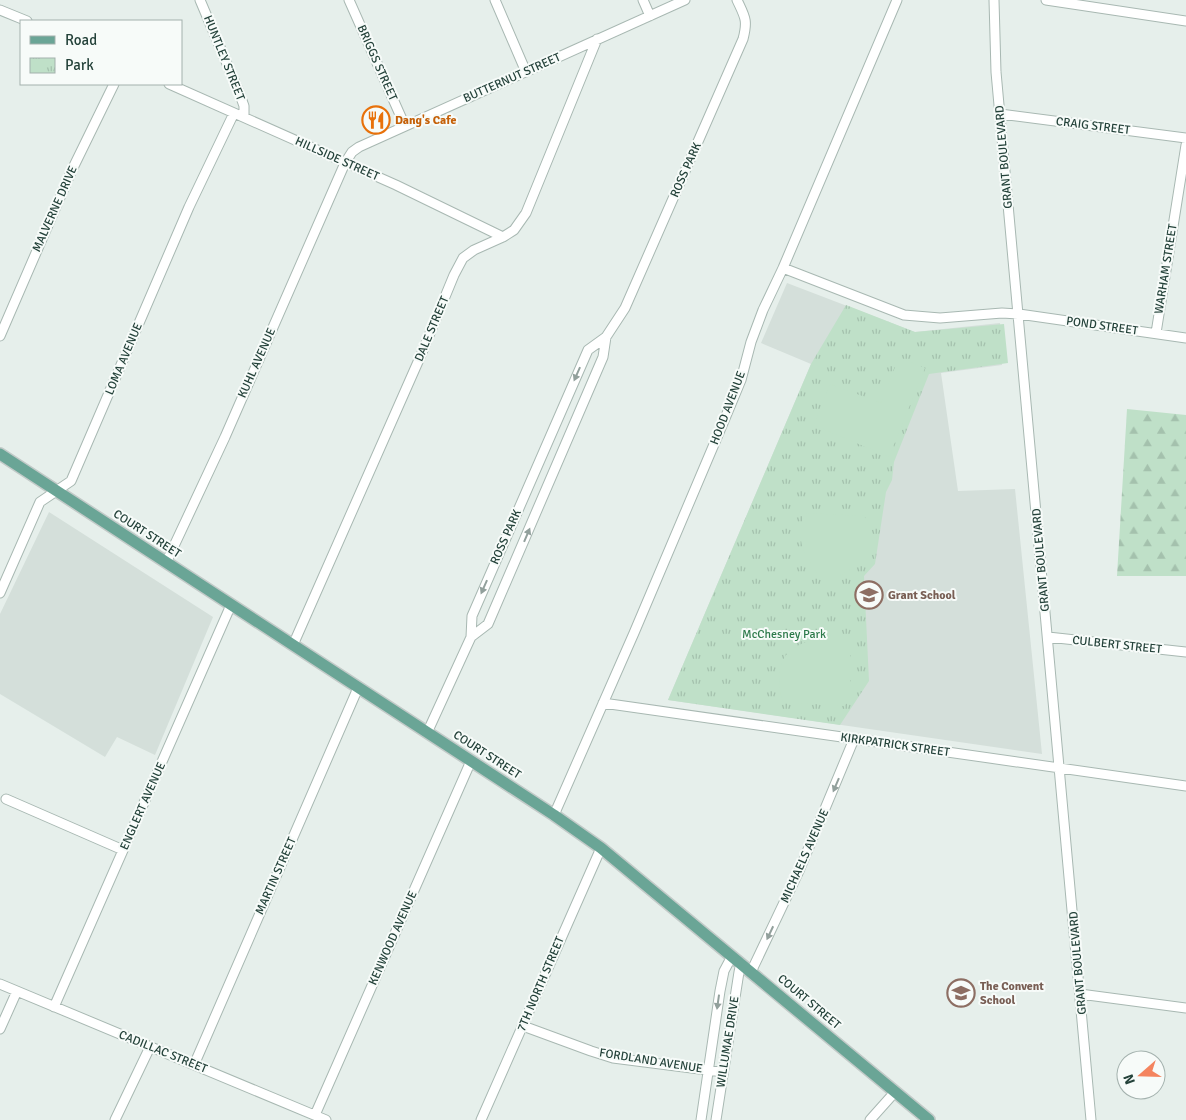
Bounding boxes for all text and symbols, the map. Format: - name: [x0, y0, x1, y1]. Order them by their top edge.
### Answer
- street label: HUNTLEY STREET: [200, 13, 248, 103]
- legend: [20, 20, 182, 85]
- street label: BRIGGS STREET: [354, 23, 400, 103]
- text: Road: [65, 31, 97, 49]
- street label: BUTTERNUT STREET: [461, 50, 563, 106]
- text: Park: [65, 56, 94, 74]
- restaurant icon: Dang's Cafe: [361, 105, 391, 135]
- street label: GRANT BOULEVARD: [992, 105, 1016, 209]
- place label: Dang's Cafe: [395, 113, 456, 128]
- street label: CRAIG STREET: [1055, 114, 1131, 138]
- street label: HILLSIDE STREET: [293, 134, 381, 184]
- street label: ROSS PARK: [667, 140, 705, 200]
- street label: MALVERNE DRIVE: [29, 163, 81, 254]
- street label: WARHAM STREET: [1151, 223, 1181, 315]
- street label: DALE STREET: [412, 294, 453, 364]
- street label: POND STREET: [1065, 314, 1139, 338]
- street label: LOMA AVENUE: [102, 320, 146, 397]
- street label: KUHL AVENUE: [235, 325, 279, 400]
- one-way arrow: [573, 367, 581, 381]
- street label: HOOD AVENUE: [707, 369, 749, 447]
- street label: COURT STREET: [110, 507, 184, 561]
- street label: ROSS PARK: [487, 507, 525, 567]
- street label: GRANT BOULEVARD: [1029, 508, 1053, 612]
- one-way arrow: [523, 527, 531, 542]
- one-way arrow: [480, 580, 488, 594]
- school or university icon: Grant School: [854, 580, 884, 610]
- place label: Grant School: [888, 588, 956, 603]
- park label: McChesney Park: [742, 627, 826, 642]
- street label: CULBERT STREET: [1071, 633, 1163, 657]
- street label: COURT STREET: [450, 728, 524, 782]
- street label: KIRKPATRICK STREET: [839, 730, 951, 760]
- street label: ENGLERT AVENUE: [117, 760, 169, 852]
- one-way arrow: [832, 778, 840, 792]
- street label: MICHAELS AVENUE: [778, 806, 833, 905]
- street label: MARTIN STREET: [252, 835, 300, 917]
- street label: KENWOOD AVENUE: [365, 888, 421, 988]
- street label: GRANT BOULEVARD: [1066, 911, 1090, 1015]
- one-way arrow: [765, 926, 773, 940]
- street label: 7TH NORTH STREET: [514, 934, 568, 1034]
- street label: COURT STREET: [774, 971, 844, 1033]
- school or university icon: The Convent School: [946, 978, 976, 1008]
- place label: The Convent School: [980, 979, 1044, 1008]
- one-way arrow: [714, 994, 722, 1010]
- street label: WILLUMAE DRIVE: [713, 995, 743, 1089]
- street label: CADILLAC STREET: [117, 1027, 210, 1077]
- street label: FORDLAND AVENUE: [598, 1045, 704, 1077]
- north arrow: [1116, 1050, 1166, 1100]
- text: N: [1120, 1072, 1139, 1087]

